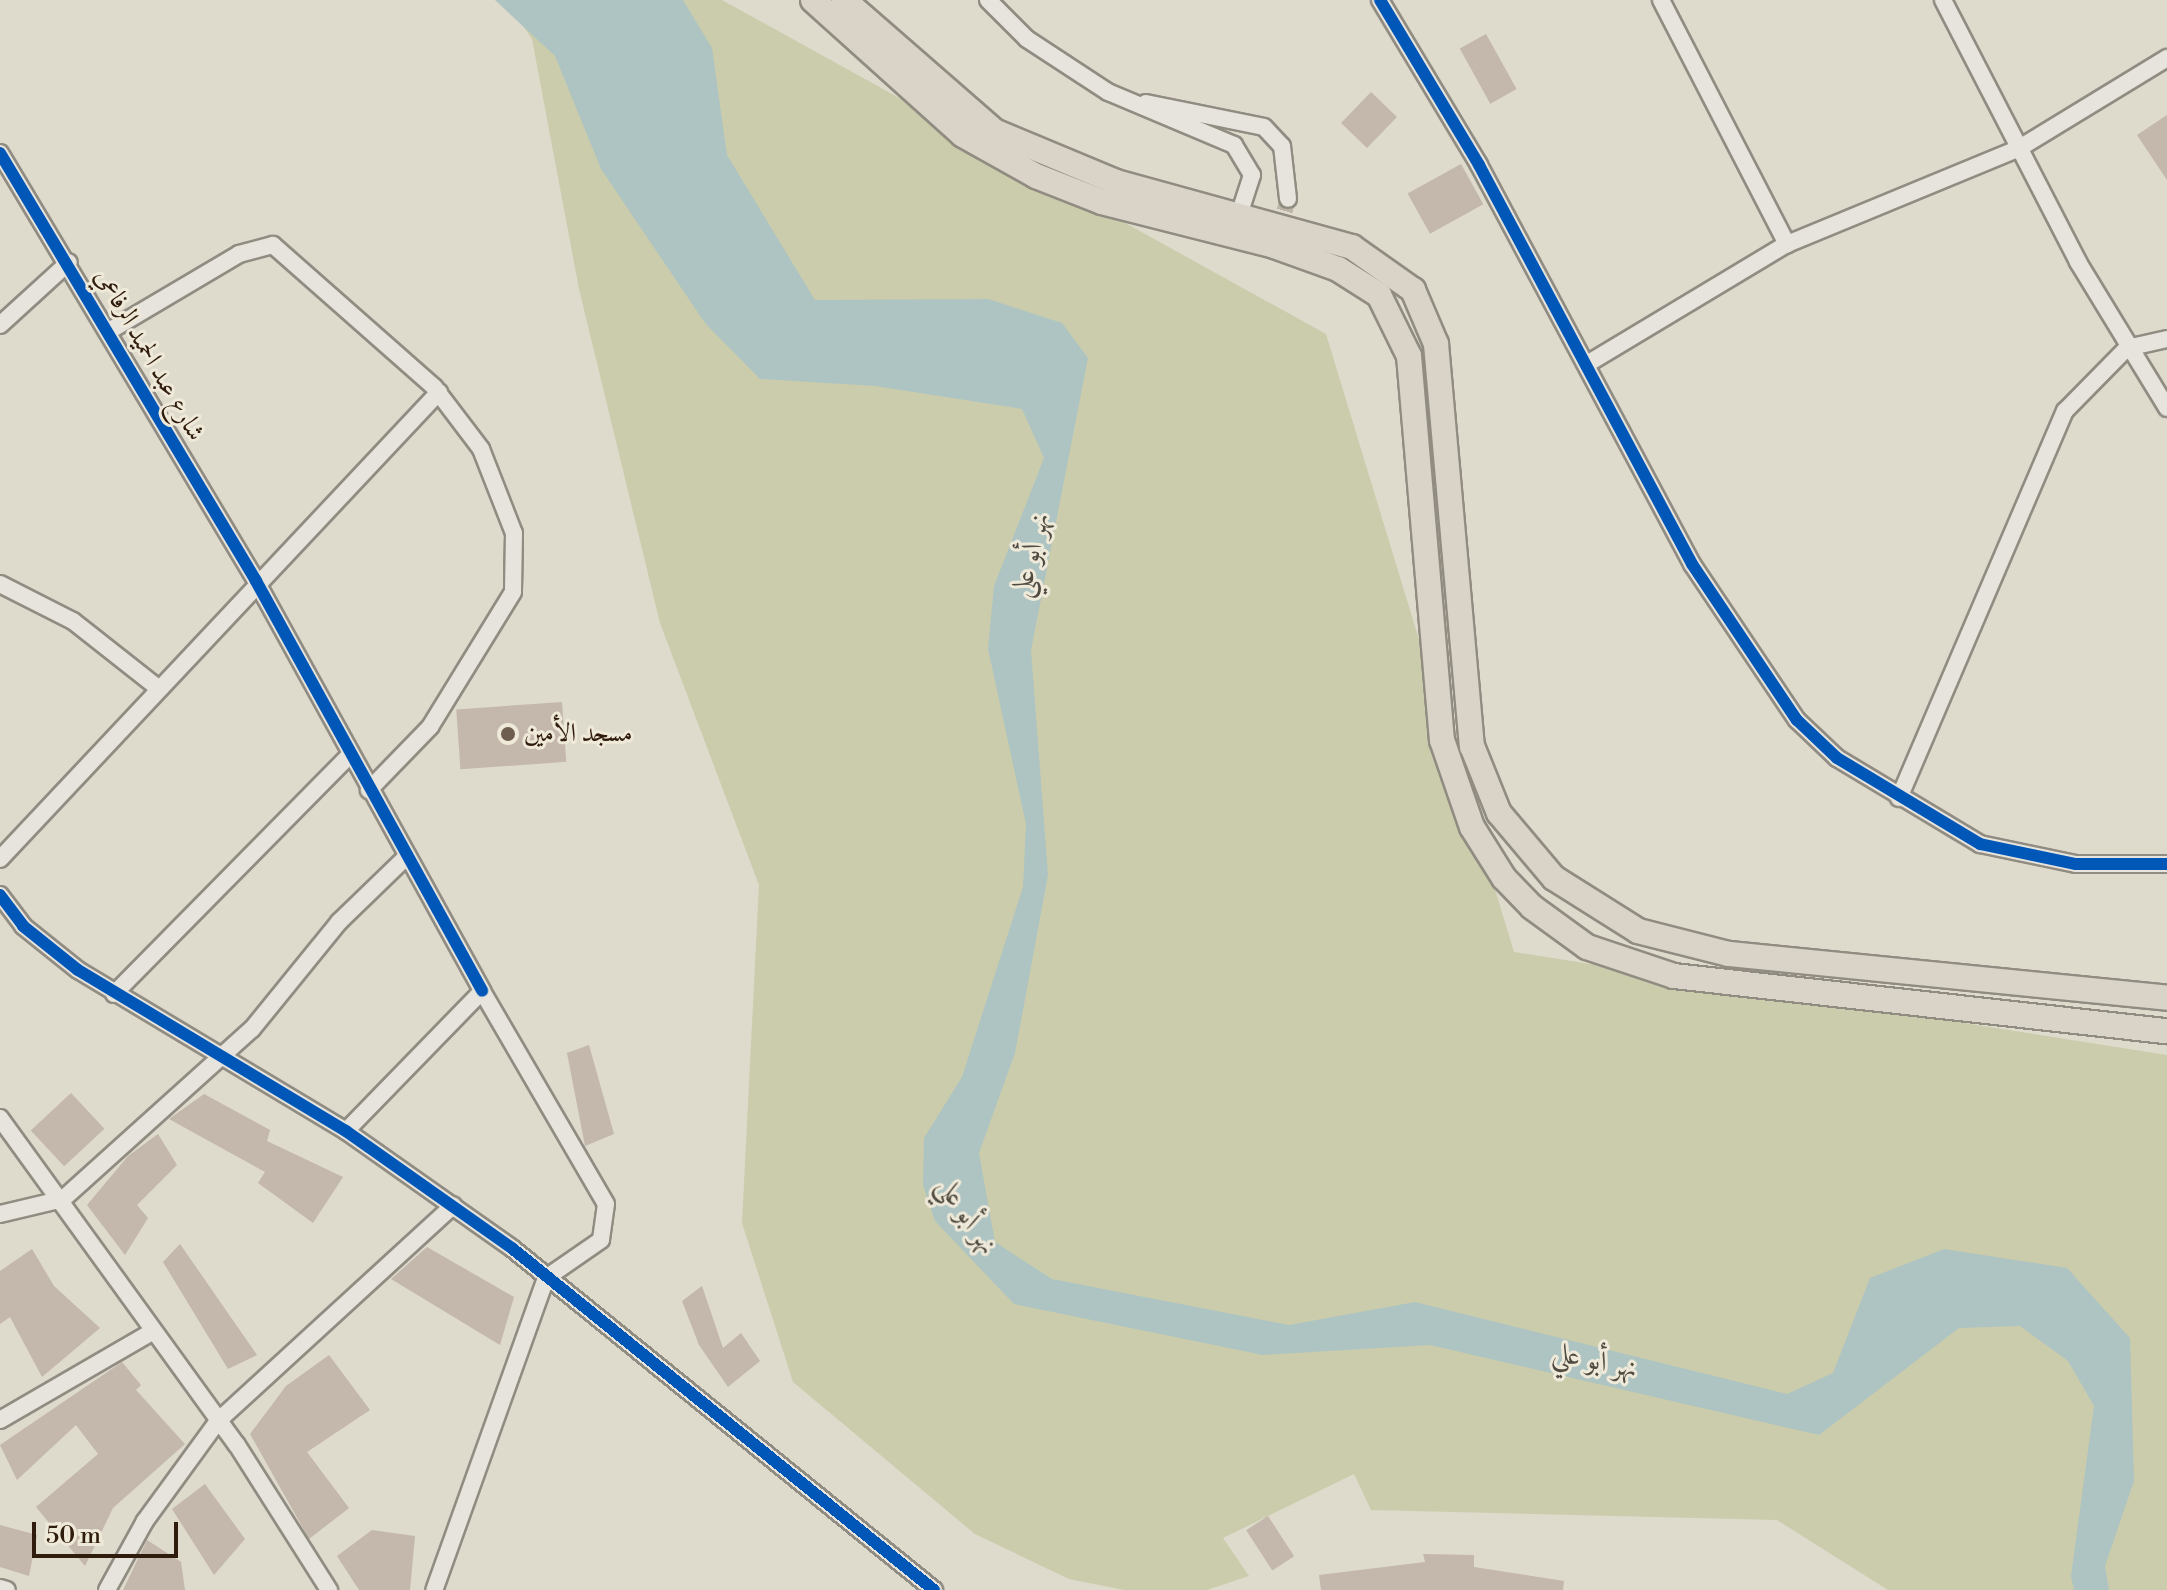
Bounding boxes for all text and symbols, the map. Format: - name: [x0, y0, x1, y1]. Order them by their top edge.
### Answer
- street label: شارع عبد الحميد الرفاعي: [87, 263, 211, 447]
- water label: نهر أبو علي: [1004, 509, 1058, 601]
- place label: مسجد الأمين: [524, 718, 633, 750]
- marker: مسجد الأمين: [499, 725, 517, 743]
- water label: نهر أبو علي: [929, 1171, 1005, 1261]
- water label: نهر أبو علي: [1549, 1336, 1641, 1386]
- scale bar: [36, 1506, 182, 1556]
- text: 50 m: [46, 1521, 101, 1551]

